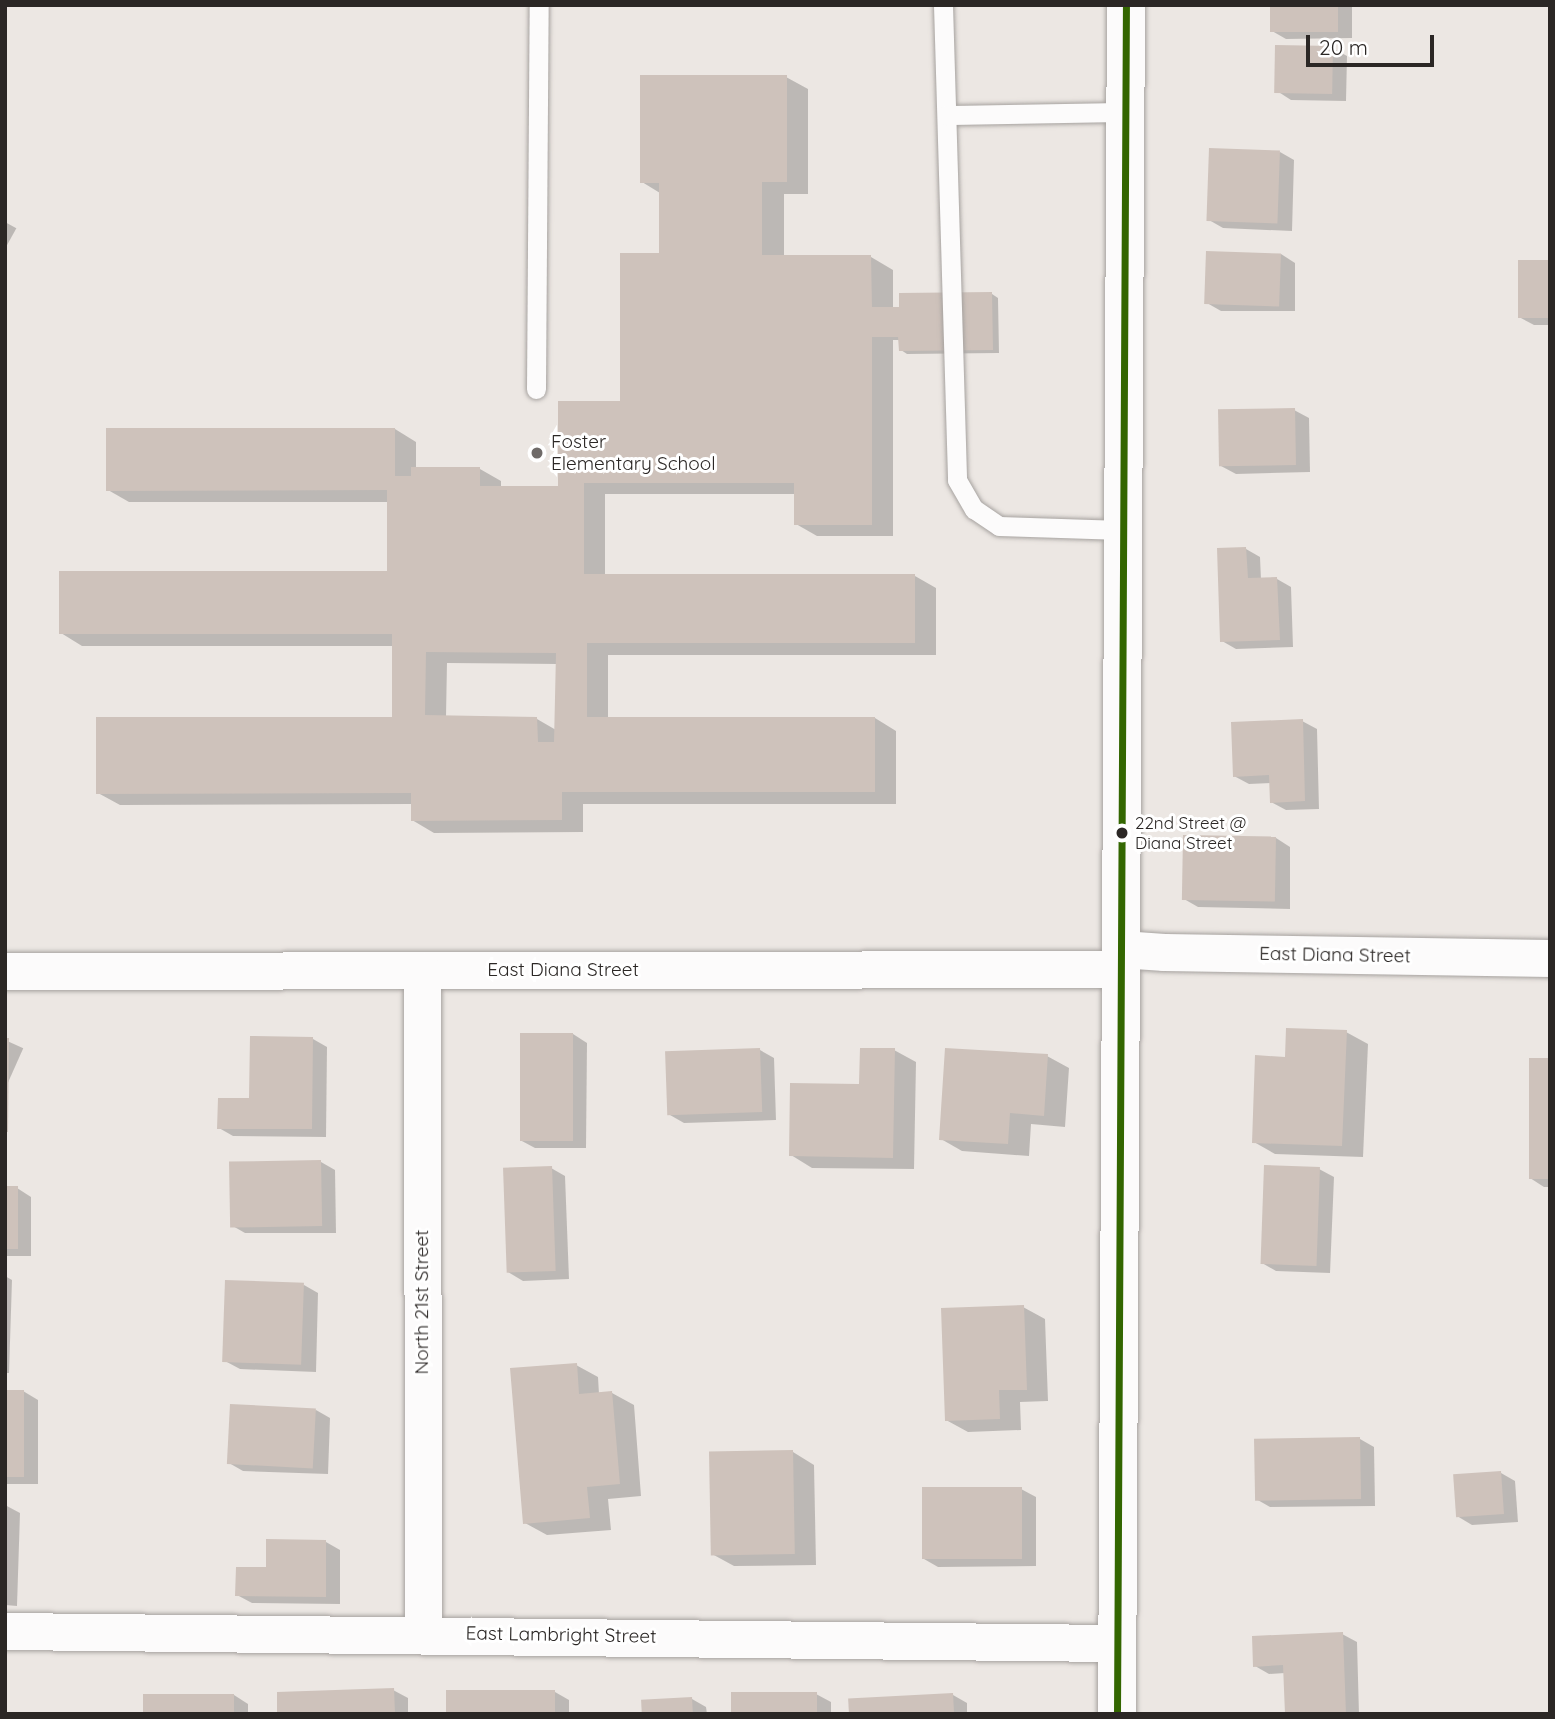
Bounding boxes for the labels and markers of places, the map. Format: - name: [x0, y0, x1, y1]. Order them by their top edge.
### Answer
- place label: Foster Elementary School: [551, 431, 716, 475]
- marker: Foster Elementary School: [529, 445, 545, 461]
- place label: 22nd Street @ Diana Street: [1135, 813, 1246, 853]
- marker: 22nd Street @ Diana Street: [1115, 826, 1129, 840]

